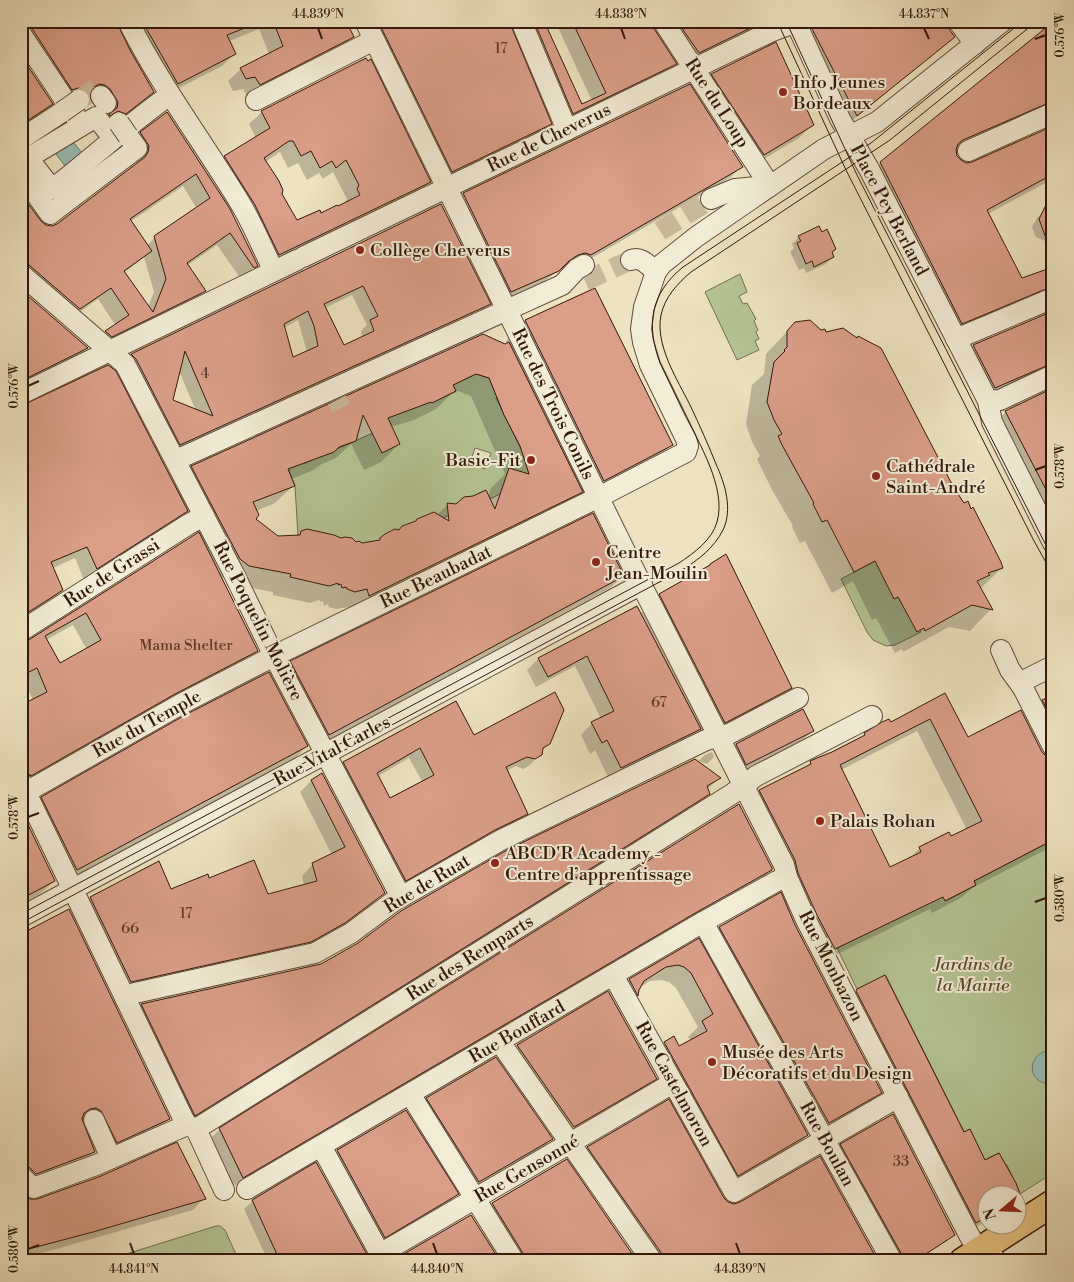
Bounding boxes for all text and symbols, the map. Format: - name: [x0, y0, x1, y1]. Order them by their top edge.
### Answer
- text: 44.839°N: [292, 7, 344, 22]
- text: 44.838°N: [595, 7, 647, 22]
- text: 44.837°N: [899, 7, 949, 22]
- text: 0.576°W: [1053, 11, 1068, 58]
- house number: 17: [494, 39, 508, 58]
- street label: Rue du Loup: [679, 54, 755, 152]
- place label: Info Jeunes Bordeaux: [792, 71, 885, 115]
- marker: Info Jeunes Bordeaux: [777, 86, 789, 98]
- street label: Rue de Cheverus: [483, 98, 615, 178]
- street label: Place Pey Berland: [845, 140, 934, 280]
- place label: Collège Cheverus: [370, 239, 511, 262]
- marker: Collège Cheverus: [354, 244, 366, 256]
- street label: Rue des Trois Conils: [506, 324, 600, 484]
- text: 0.576°W: [7, 362, 22, 409]
- house number: 4: [201, 364, 210, 383]
- text: 0.578°W: [1053, 442, 1068, 489]
- place label: Basic-Fit: [444, 449, 522, 472]
- marker: Basic-Fit: [525, 454, 537, 466]
- place label: Cathédrale Saint-André: [886, 455, 985, 499]
- marker: Cathédrale Saint-André: [870, 470, 882, 482]
- street label: Rue de Grassi: [59, 533, 165, 613]
- street label: Rue Poquelin Molière: [208, 537, 308, 705]
- street label: Rue Beaubadat: [376, 540, 496, 614]
- place label: Centre Jean-Moulin: [605, 541, 708, 585]
- marker: Centre Jean-Moulin: [590, 556, 602, 568]
- house number: Mama Shelter: [139, 636, 233, 655]
- street label: Rue du Temple: [89, 685, 205, 763]
- house number: 67: [651, 693, 667, 712]
- street label: Rue Vital Carles: [270, 710, 395, 791]
- text: 0.578°W: [7, 793, 22, 840]
- place label: Palais Rohan: [830, 810, 936, 833]
- marker: Palais Rohan: [814, 815, 826, 827]
- place label: ABCD'R Academy - Centre d’apprentissage: [504, 842, 692, 886]
- street label: Rue de Ruat: [380, 849, 475, 919]
- marker: ABCD'R Academy - Centre d’apprentissage: [489, 857, 501, 869]
- text: 0.580°W: [1053, 873, 1068, 922]
- house number: 17: [179, 904, 193, 923]
- street label: Rue Monbazon: [793, 907, 869, 1025]
- street label: Rue des Remparts: [402, 910, 538, 1006]
- house number: 66: [121, 919, 139, 938]
- park label: Jardins de la Mairie: [932, 953, 1013, 997]
- street label: Rue Bouffard: [465, 995, 570, 1069]
- street label: Rue Castelmoron: [630, 1017, 718, 1151]
- place label: Musée des Arts Décoratifs et du Design: [722, 1041, 912, 1085]
- marker: Musée des Arts Décoratifs et du Design: [706, 1056, 718, 1068]
- street label: Rue Boulan: [794, 1097, 860, 1191]
- street label: Rue Gensonné: [471, 1130, 583, 1208]
- house number: 33: [893, 1152, 909, 1171]
- north arrow: [976, 1184, 1026, 1234]
- text: N: [980, 1206, 1001, 1222]
- text: 0.580°W: [7, 1224, 22, 1273]
- text: 44.841°N: [109, 1262, 159, 1277]
- text: 44.840°N: [410, 1262, 464, 1277]
- text: 44.839°N: [714, 1262, 766, 1277]

